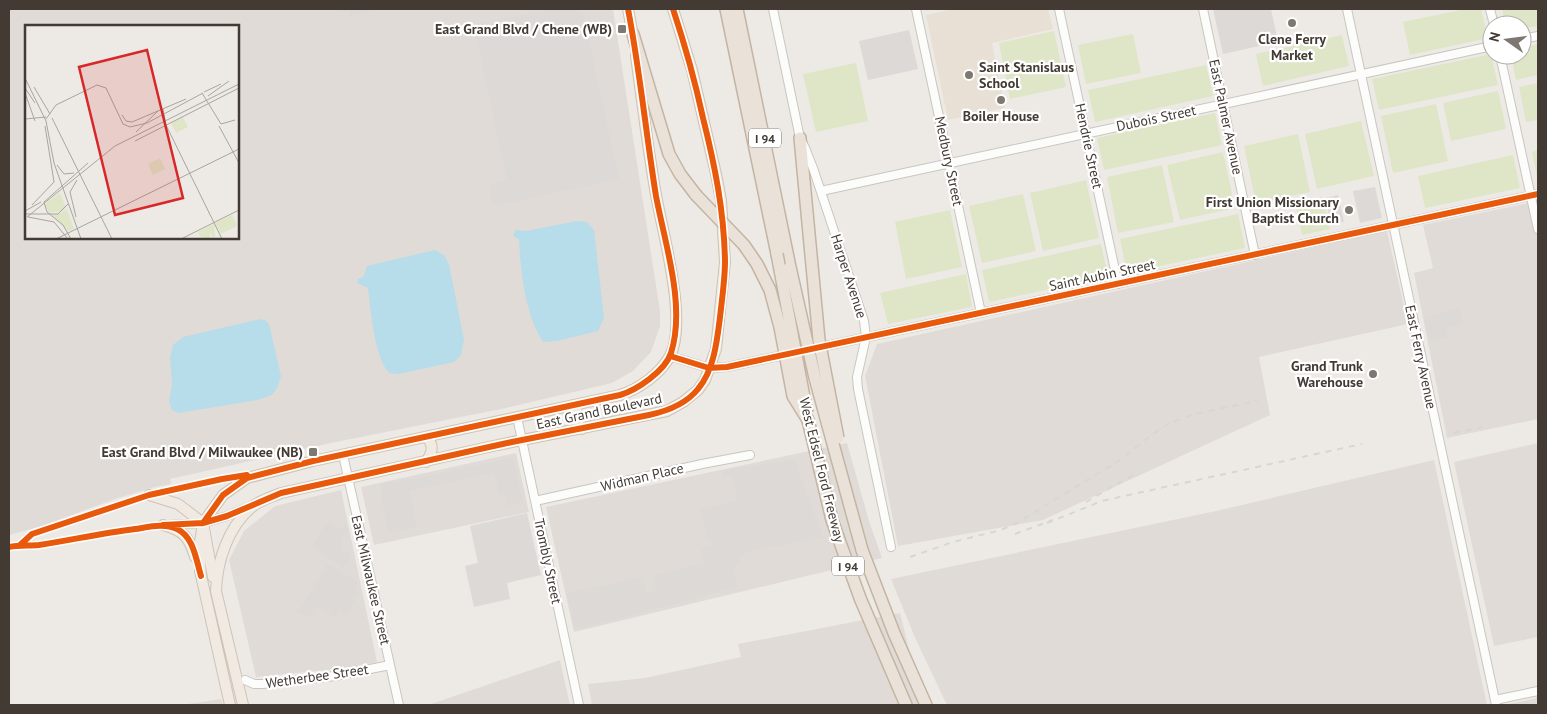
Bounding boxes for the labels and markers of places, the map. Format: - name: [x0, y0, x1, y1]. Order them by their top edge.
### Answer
- marker: Clene Ferry Market: [1286, 17, 1298, 29]
- place label: East Grand Blvd / Chene (WB): [435, 20, 612, 38]
- marker: East Grand Blvd / Chene (WB): [616, 23, 628, 35]
- place label: Clene Ferry Market: [1258, 30, 1326, 64]
- place label: Saint Stanislaus School: [979, 58, 1074, 92]
- marker: Saint Stanislaus School: [963, 69, 975, 81]
- marker: Boiler House: [995, 94, 1007, 106]
- place label: Boiler House: [963, 107, 1039, 125]
- place label: First Union Missionary Baptist Church: [1206, 193, 1339, 227]
- marker: First Union Missionary Baptist Church: [1343, 204, 1355, 216]
- place label: Grand Trunk Warehouse: [1291, 357, 1363, 391]
- marker: Grand Trunk Warehouse: [1367, 368, 1379, 380]
- place label: East Grand Blvd / Milwaukee (NB): [101, 443, 303, 461]
- marker: East Grand Blvd / Milwaukee (NB): [307, 446, 319, 458]

